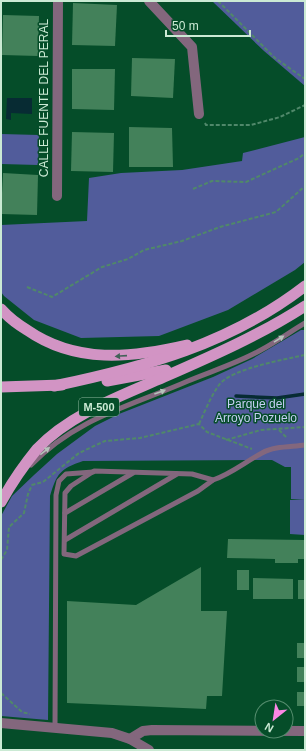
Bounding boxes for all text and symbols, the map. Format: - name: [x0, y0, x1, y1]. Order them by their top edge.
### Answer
- scale bar: [166, 12, 250, 38]
- street label: CALLE FUENTE DEL PERAL: [37, 19, 51, 177]
- text: 50 m: [172, 19, 199, 33]
- one-way arrow: [273, 336, 285, 343]
- one-way arrow: [115, 352, 127, 359]
- one-way arrow: [155, 389, 167, 395]
- park label: Parque del Arroyo Pozuelo: [215, 397, 297, 425]
- road number: M-500: [79, 398, 119, 416]
- one-way arrow: [40, 447, 51, 455]
- north arrow: [254, 699, 294, 739]
- text: N: [263, 720, 275, 735]

